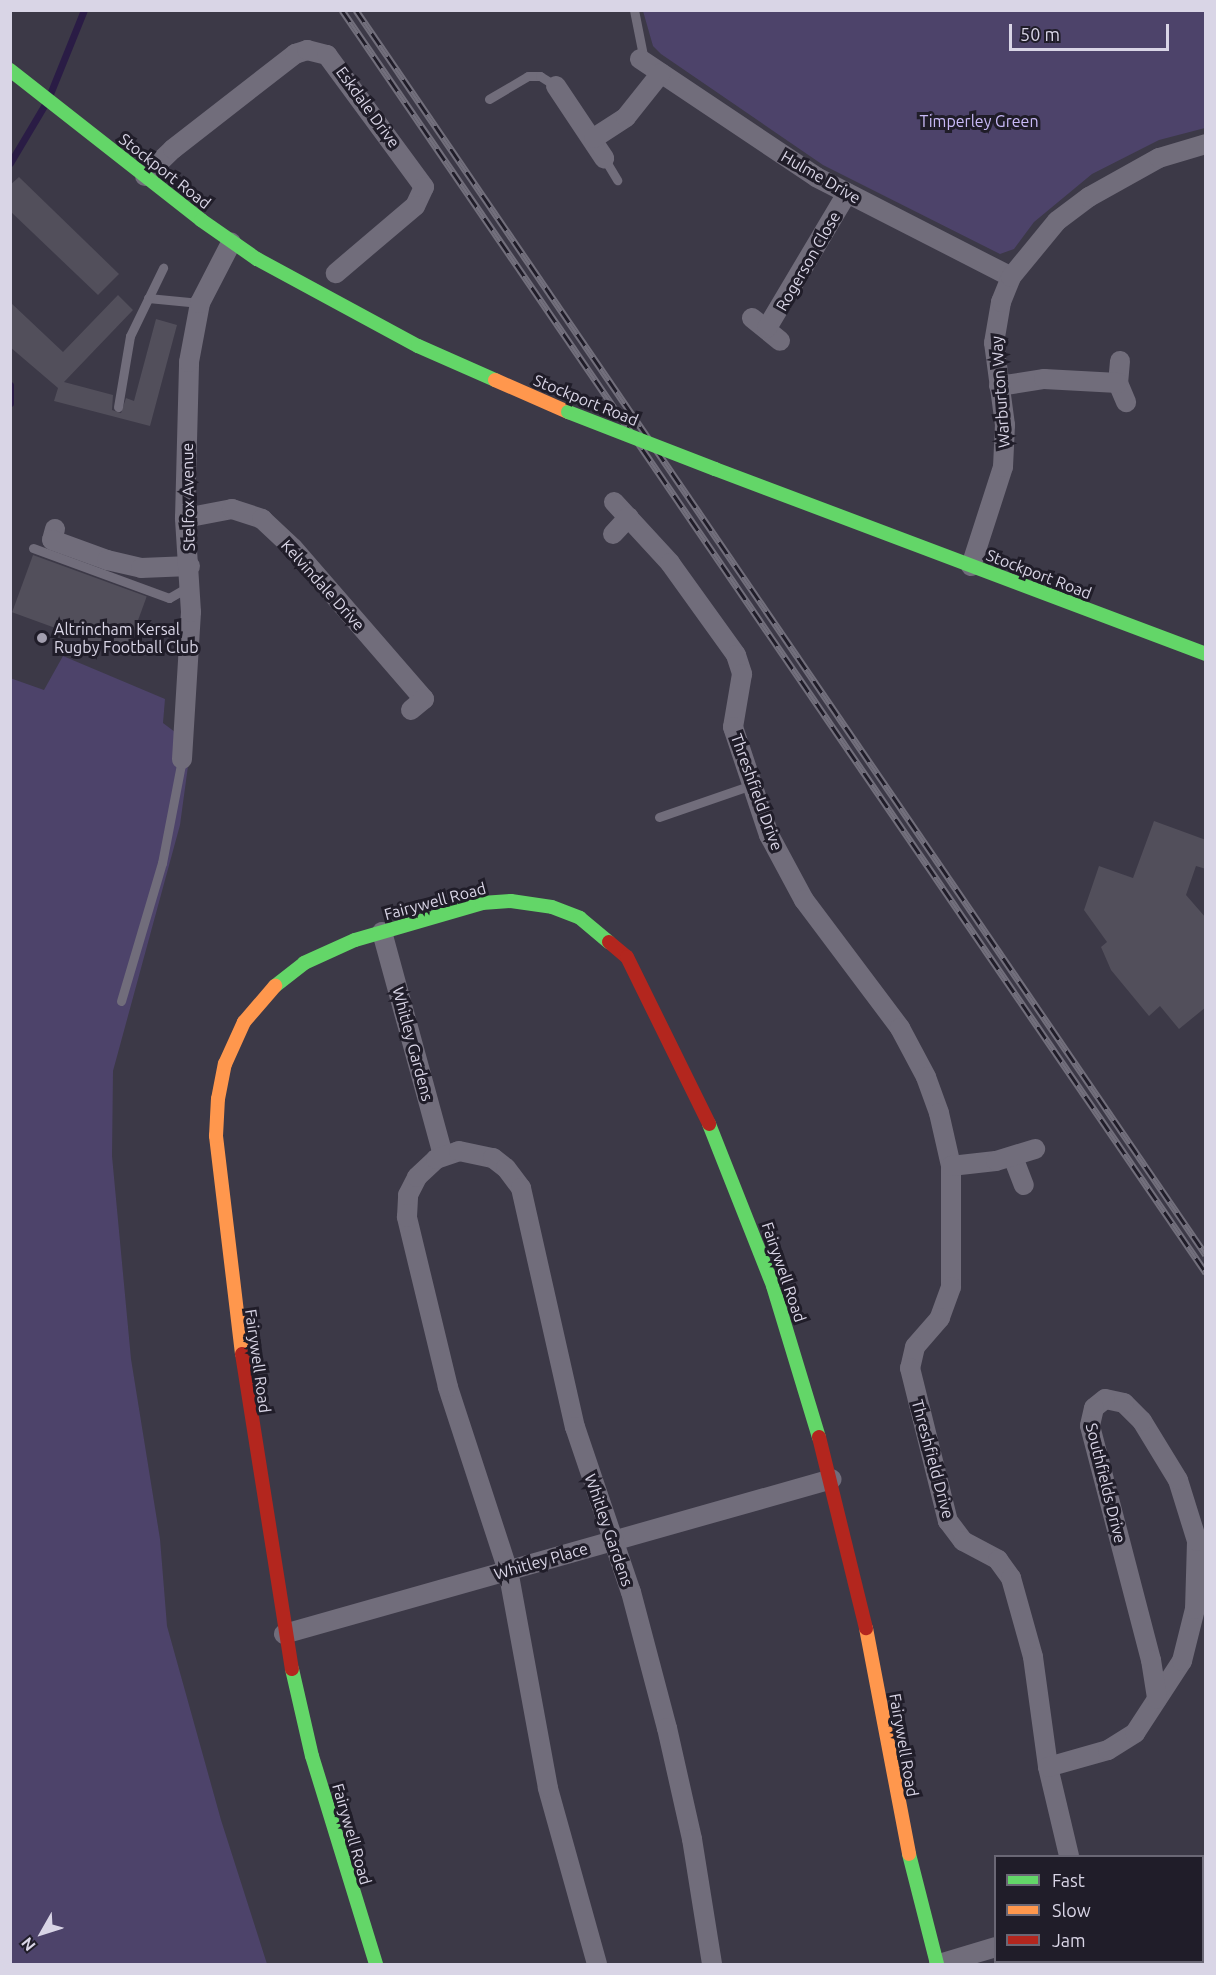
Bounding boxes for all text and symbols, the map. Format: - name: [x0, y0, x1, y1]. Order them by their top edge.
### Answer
- scale bar: [1012, 12, 1172, 50]
- text: 50 m: [1020, 24, 1060, 44]
- street label: Eskdale Drive: [332, 63, 404, 151]
- park label: Timperley Green: [919, 111, 1039, 131]
- street label: Stockport Road: [115, 129, 215, 213]
- street label: Hulme Drive: [778, 147, 864, 207]
- street label: Rogerson Close: [772, 208, 844, 314]
- street label: Warburton Way: [987, 335, 1013, 449]
- street label: Stockport Road: [531, 370, 641, 430]
- street label: Stelfox Avenue: [177, 443, 199, 551]
- street label: Kelvindale Drive: [277, 536, 369, 634]
- street label: Stockport Road: [984, 545, 1094, 603]
- place label: Altrincham Kersal Rugby Football Club: [54, 619, 199, 657]
- marker: Altrincham Kersal Rugby Football Club: [35, 631, 49, 645]
- street label: Threshfield Drive: [727, 731, 787, 853]
- street label: Fairywell Road: [382, 878, 488, 924]
- street label: Whitley Gardens: [389, 985, 437, 1103]
- street label: Fairywell Road: [758, 1219, 810, 1325]
- street label: Fairywell Road: [241, 1308, 275, 1414]
- street label: Threshfield Drive: [908, 1397, 958, 1521]
- street label: Southfields Drive: [1082, 1421, 1130, 1545]
- street label: Whitley Gardens: [581, 1471, 637, 1589]
- street label: Whitley Place: [492, 1538, 590, 1584]
- street label: Fairywell Road: [885, 1692, 923, 1798]
- street label: Fairywell Road: [328, 1781, 376, 1887]
- legend: [994, 1855, 1204, 1963]
- text: Fast: [1052, 1870, 1085, 1890]
- text: Slow: [1052, 1900, 1091, 1920]
- north arrow: [12, 1903, 72, 1963]
- text: Jam: [1052, 1930, 1086, 1950]
- text: N: [17, 1934, 39, 1955]

